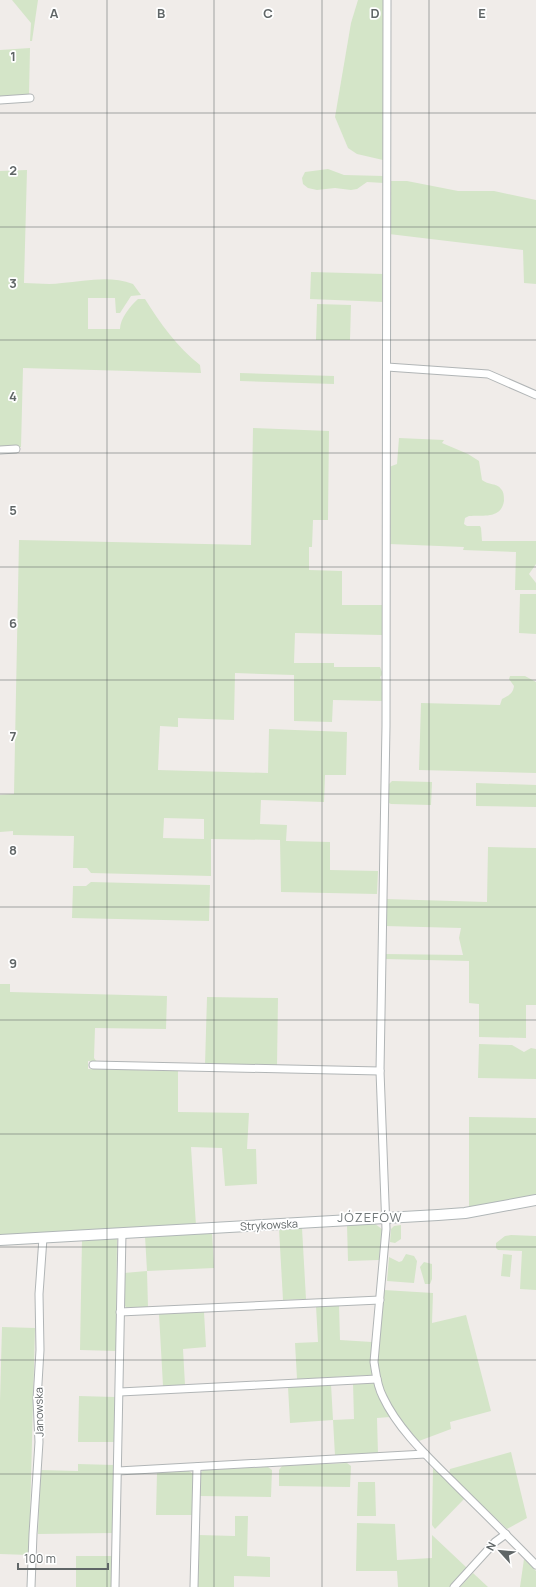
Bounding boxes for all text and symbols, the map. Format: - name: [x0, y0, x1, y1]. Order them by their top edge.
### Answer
- text: A: [50, 4, 59, 22]
- text: B: [157, 4, 165, 22]
- text: C: [263, 4, 273, 22]
- text: D: [370, 4, 380, 22]
- text: E: [478, 4, 486, 22]
- text: 1: [10, 47, 16, 65]
- text: 2: [9, 161, 17, 179]
- text: 3: [9, 274, 17, 292]
- text: 4: [9, 387, 17, 405]
- text: 5: [9, 501, 17, 519]
- text: 6: [9, 614, 17, 632]
- text: 7: [10, 727, 17, 745]
- text: 8: [9, 841, 17, 859]
- text: 9: [9, 954, 17, 972]
- district label: JÓZEFÓW: [337, 1208, 403, 1226]
- street label: Strykowska: [240, 1215, 298, 1234]
- street label: Janowska: [31, 1387, 46, 1437]
- north arrow: [480, 1531, 520, 1571]
- text: N: [482, 1539, 499, 1553]
- scale bar: [18, 1545, 108, 1571]
- text: 100 m: [24, 1550, 56, 1567]

